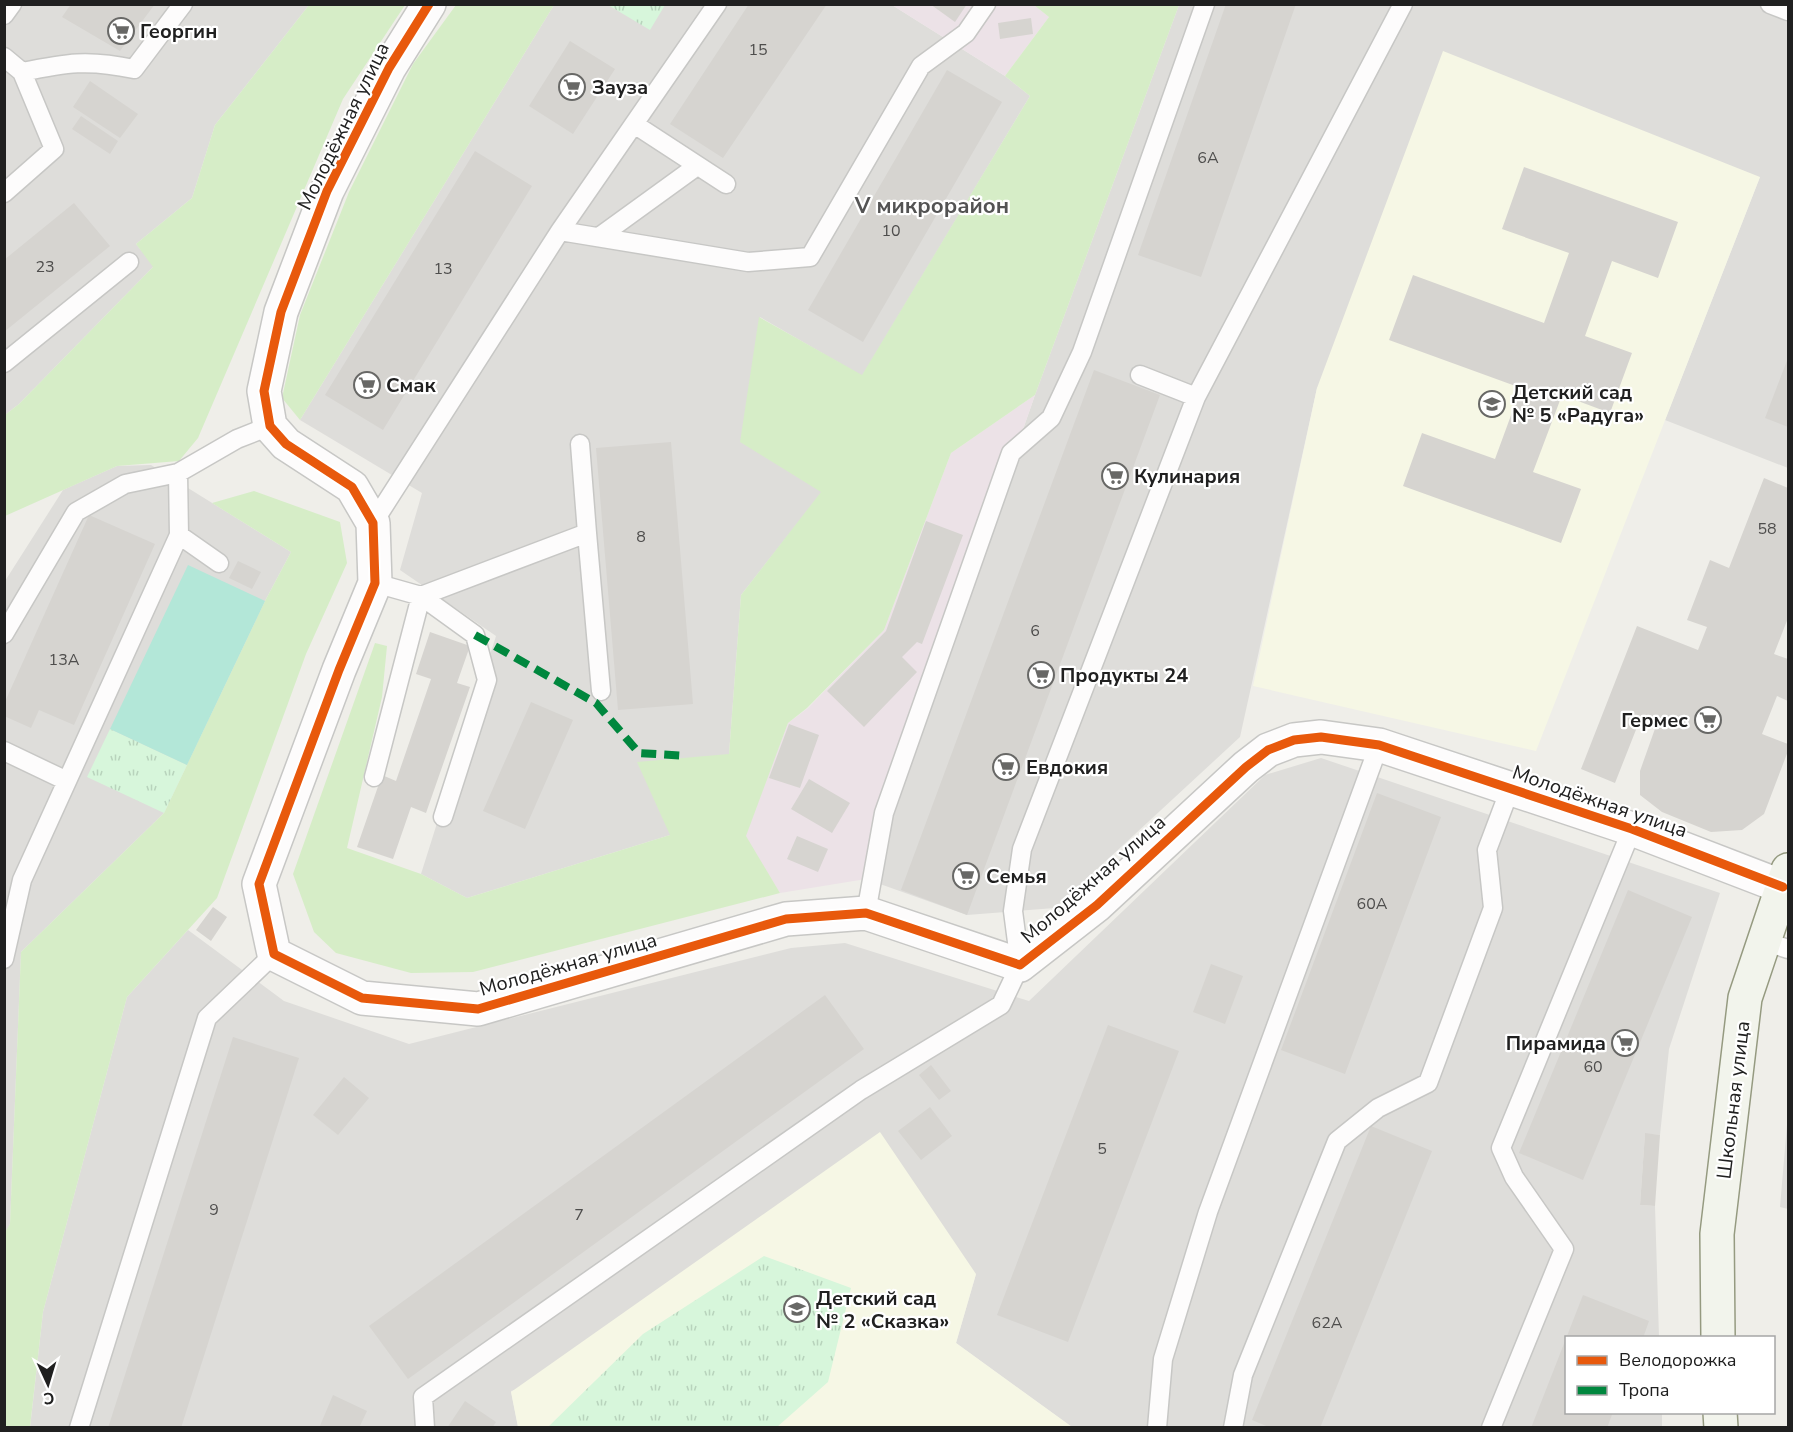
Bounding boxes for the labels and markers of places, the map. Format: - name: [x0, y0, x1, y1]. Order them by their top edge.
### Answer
- supermarket icon: Георгин: [106, 16, 136, 46]
- place label: Георгин: [140, 18, 217, 45]
- supermarket icon: Зауза: [557, 72, 587, 102]
- place label: Зауза: [592, 74, 648, 101]
- supermarket icon: Смак: [352, 370, 382, 400]
- place label: Смак: [386, 372, 436, 399]
- place label: Детский сад № 5 «Радуга»: [1512, 379, 1644, 429]
- school or university icon: Детский сад № 5 «Радуга»: [1477, 389, 1507, 419]
- supermarket icon: Кулинария: [1100, 461, 1130, 491]
- place label: Кулинария: [1134, 463, 1240, 490]
- supermarket icon: Продукты 24: [1026, 660, 1056, 690]
- place label: Продукты 24: [1060, 662, 1188, 689]
- supermarket icon: Гермес: [1693, 705, 1723, 735]
- place label: Гермес: [1621, 707, 1688, 734]
- supermarket icon: Евдокия: [991, 752, 1021, 782]
- place label: Евдокия: [1026, 754, 1108, 781]
- supermarket icon: Семья: [951, 861, 981, 891]
- place label: Семья: [986, 863, 1047, 890]
- supermarket icon: Пирамида: [1610, 1028, 1640, 1058]
- place label: Пирамида: [1506, 1030, 1606, 1057]
- place label: Детский сад № 2 «Сказка»: [816, 1285, 949, 1335]
- school or university icon: Детский сад № 2 «Сказка»: [782, 1294, 812, 1324]

